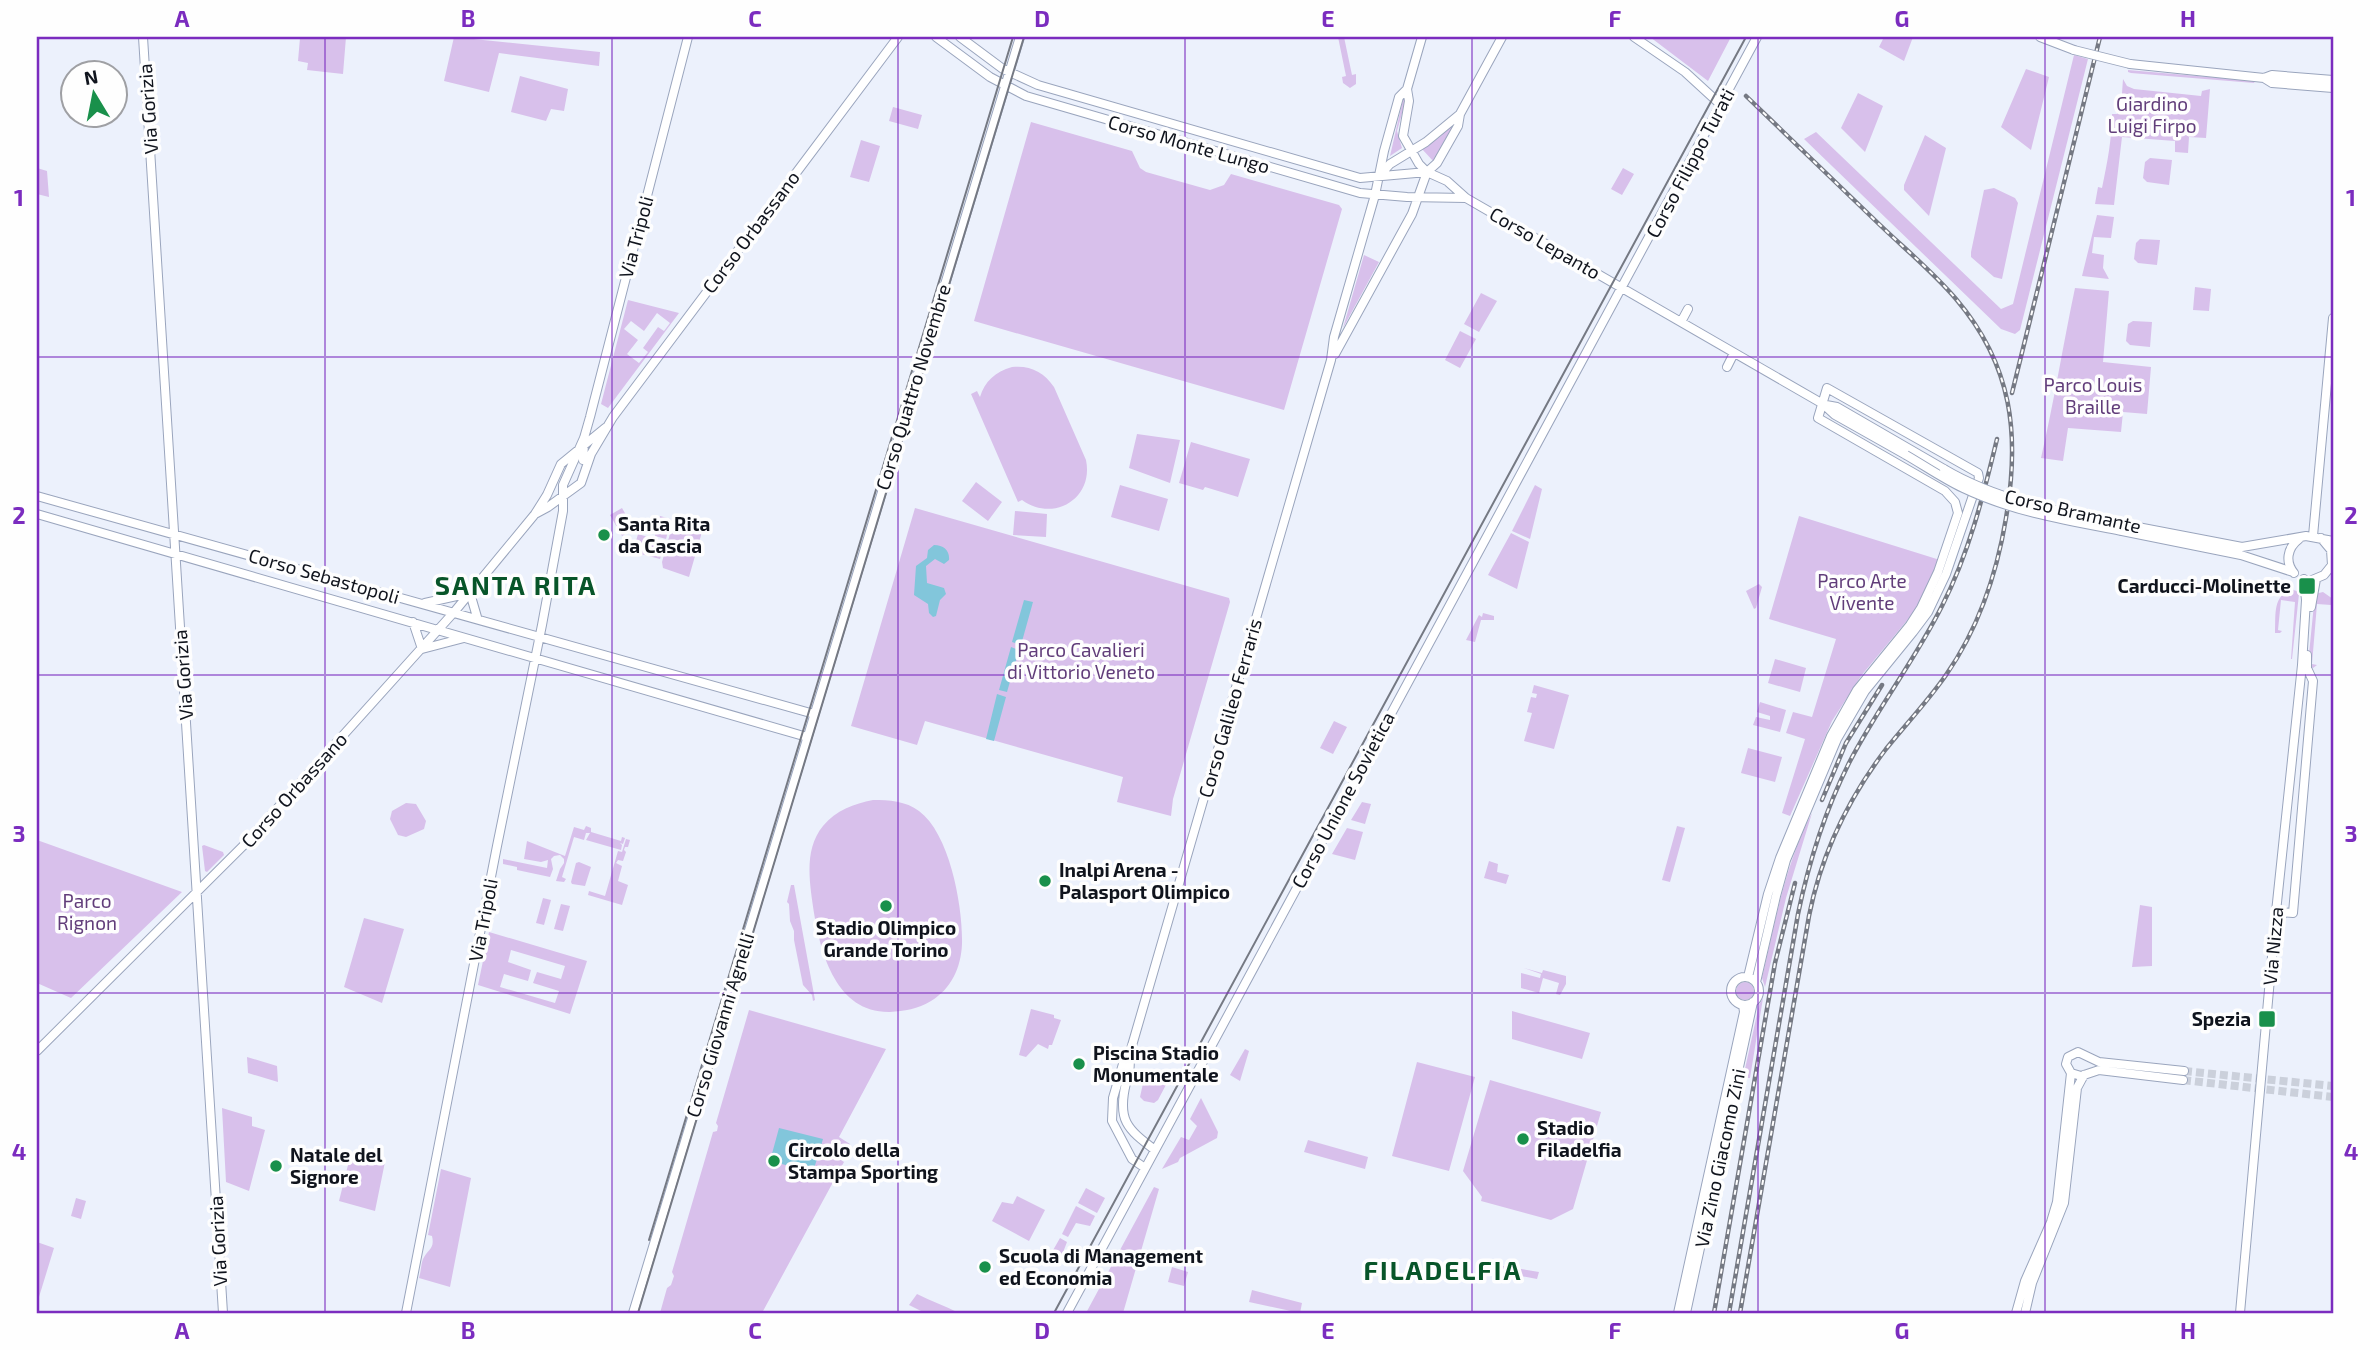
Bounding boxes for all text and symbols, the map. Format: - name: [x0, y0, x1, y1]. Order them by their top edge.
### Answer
- text: A: [174, 4, 190, 32]
- text: B: [461, 4, 475, 32]
- text: C: [748, 4, 762, 32]
- text: D: [1034, 4, 1050, 32]
- text: E: [1321, 4, 1335, 32]
- text: F: [1609, 4, 1622, 32]
- text: G: [1895, 4, 1909, 32]
- text: H: [2180, 4, 2196, 32]
- north arrow: [60, 60, 130, 130]
- street label: Via Gorizia: [133, 63, 162, 155]
- text: N: [82, 64, 100, 89]
- street label: Corso Filippo Turati: [1640, 84, 1739, 241]
- park label: Giardino Luigi Firpo: [2107, 92, 2197, 137]
- street label: Corso Monte Lungo: [1106, 109, 1273, 178]
- street label: Corso Orbassano: [697, 166, 804, 297]
- text: 1: [14, 183, 24, 211]
- text: 1: [2346, 183, 2356, 211]
- street label: Via Tripoli: [614, 193, 658, 281]
- street label: Corso Lepanto: [1486, 202, 1605, 284]
- street label: Corso Quattro Novembre: [870, 281, 955, 493]
- park label: Parco Louis Braille: [2044, 373, 2142, 418]
- street label: Corso Bramante: [2003, 484, 2144, 537]
- text: 2: [12, 501, 26, 529]
- text: 2: [2344, 501, 2358, 529]
- place label: Santa Rita da Cascia: [618, 512, 710, 557]
- marker: Santa Rita da Cascia: [596, 527, 612, 543]
- street label: Corso Sebastopoli: [246, 543, 402, 608]
- district label: SANTA RITA: [435, 569, 597, 600]
- park label: Parco Arte Vivente: [1817, 569, 1907, 614]
- place label: Carducci-Molinette: [2118, 574, 2291, 597]
- marker: Carducci-Molinette: [2297, 576, 2317, 596]
- street label: Corso Galileo Ferraris: [1193, 616, 1266, 800]
- street label: Via Gorizia: [168, 629, 197, 721]
- park label: Parco Cavalieri di Vittorio Veneto: [1007, 638, 1155, 683]
- street label: Corso Unione Sovietica: [1286, 708, 1399, 892]
- street label: Corso Orbassano: [236, 727, 351, 852]
- text: 3: [12, 819, 26, 847]
- text: 3: [2344, 819, 2358, 847]
- place label: Inalpi Arena - Palasport Olimpico: [1059, 858, 1230, 903]
- marker: Inalpi Arena - Palasport Olimpico: [1037, 873, 1053, 889]
- street label: Via Tripoli: [463, 876, 502, 963]
- park label: Parco Rignon: [57, 889, 117, 934]
- marker: Stadio Olimpico Grande Torino: [878, 898, 894, 914]
- street label: Via Nizza: [2258, 906, 2287, 986]
- place label: Stadio Olimpico Grande Torino: [816, 916, 956, 961]
- street label: Corso Giovanni Agnelli: [680, 930, 759, 1120]
- place label: Spezia: [2192, 1007, 2251, 1030]
- marker: Spezia: [2257, 1009, 2277, 1029]
- place label: Piscina Stadio Monumentale: [1093, 1041, 1219, 1086]
- marker: Piscina Stadio Monumentale: [1071, 1056, 1087, 1072]
- street label: Via Zino Giacomo Zini: [1689, 1066, 1750, 1249]
- place label: Stadio Filadelfia: [1537, 1116, 1622, 1161]
- marker: Stadio Filadelfia: [1515, 1131, 1531, 1147]
- text: 4: [12, 1137, 26, 1165]
- text: 4: [2344, 1137, 2358, 1165]
- place label: Circolo della Stampa Sporting: [788, 1138, 938, 1183]
- place label: Natale del Signore: [290, 1143, 383, 1188]
- marker: Circolo della Stampa Sporting: [766, 1153, 782, 1169]
- marker: Natale del Signore: [268, 1158, 284, 1174]
- street label: Via Gorizia: [204, 1195, 231, 1287]
- place label: Scuola di Management ed Economia: [999, 1244, 1203, 1289]
- district label: FILADELFIA: [1364, 1254, 1522, 1285]
- marker: Scuola di Management ed Economia: [977, 1259, 993, 1275]
- text: A: [174, 1316, 190, 1344]
- text: B: [461, 1316, 475, 1344]
- text: C: [748, 1316, 762, 1344]
- text: D: [1034, 1316, 1050, 1344]
- text: E: [1321, 1316, 1335, 1344]
- text: F: [1609, 1316, 1622, 1344]
- text: G: [1895, 1316, 1909, 1344]
- text: H: [2180, 1316, 2196, 1344]

